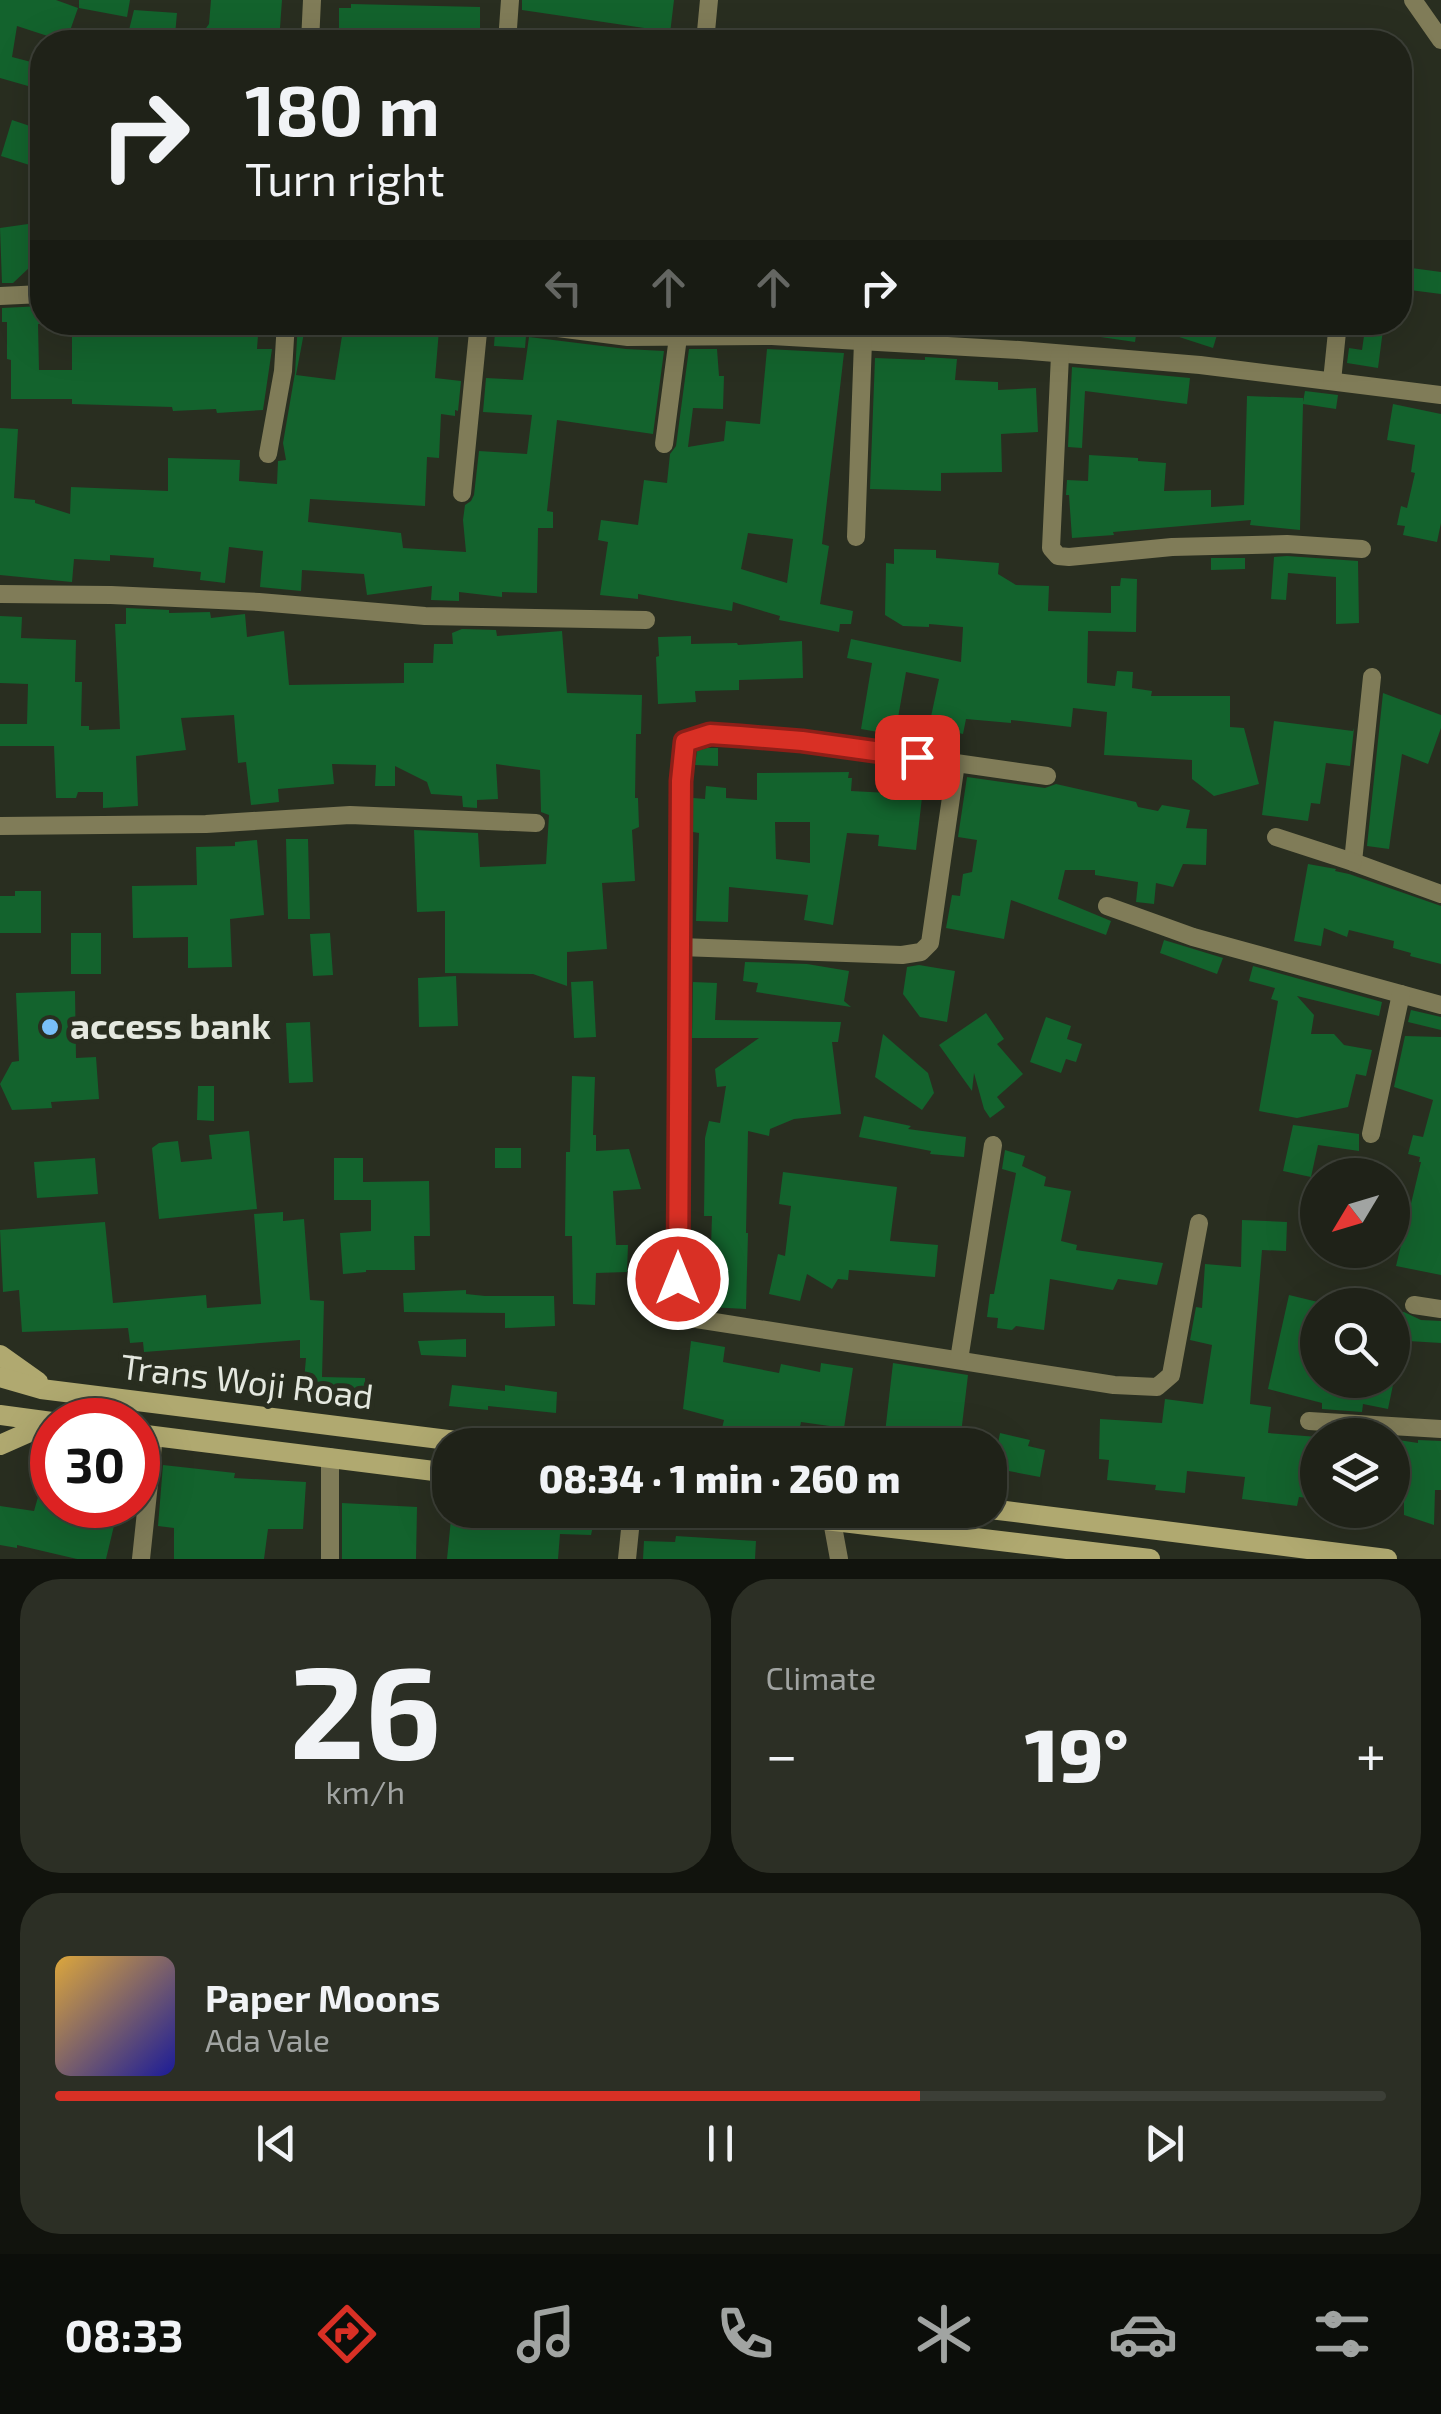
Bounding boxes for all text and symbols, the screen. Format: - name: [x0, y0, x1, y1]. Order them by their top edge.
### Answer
- text: 180 m: [245, 66, 440, 150]
- icon: right: [80, 70, 210, 200]
- text: Turn right: [245, 151, 445, 205]
- icon: left: [536, 260, 591, 315]
- icon: ahead: [641, 260, 696, 315]
- icon: ahead: [746, 260, 801, 315]
- icon: right: [851, 260, 906, 315]
- pin: [875, 715, 960, 800]
- icon: arrive: [890, 730, 945, 785]
- place label: access bank: [70, 1004, 271, 1046]
- marker: access bank: [39, 1016, 61, 1038]
- north arrow: [1300, 1158, 1410, 1268]
- map controls: [1300, 1158, 1410, 1528]
- position arrow: [626, 1227, 730, 1331]
- button: search: [1300, 1288, 1410, 1398]
- street label: Trans Woji Road: [119, 1344, 376, 1416]
- speed limit sign: 30: [30, 1398, 160, 1528]
- button: layers: [1300, 1418, 1410, 1528]
- text: 08:34 · 1 min · 260 m: [539, 1455, 900, 1501]
- text: 26: [289, 1629, 441, 1785]
- text: Climate: [766, 1658, 876, 1696]
- text: 19°: [1025, 1707, 1129, 1797]
- text: −: [766, 1720, 798, 1786]
- text: +: [1356, 1720, 1386, 1786]
- text: km/h: [326, 1772, 405, 1810]
- text: Paper Moons: [205, 1974, 441, 2020]
- text: Ada Vale: [205, 2020, 330, 2058]
- icon: previous: [249, 2116, 304, 2171]
- icon: pause: [693, 2116, 748, 2171]
- icon: next: [1137, 2116, 1192, 2171]
- icon: directions: [312, 2299, 382, 2369]
- icon: music: [511, 2299, 581, 2369]
- icon: phone: [710, 2299, 780, 2369]
- icon: climate: [909, 2299, 979, 2369]
- icon: car: [1108, 2299, 1178, 2369]
- icon: filters: [1307, 2299, 1377, 2369]
- text: 08:33: [64, 2307, 183, 2361]

